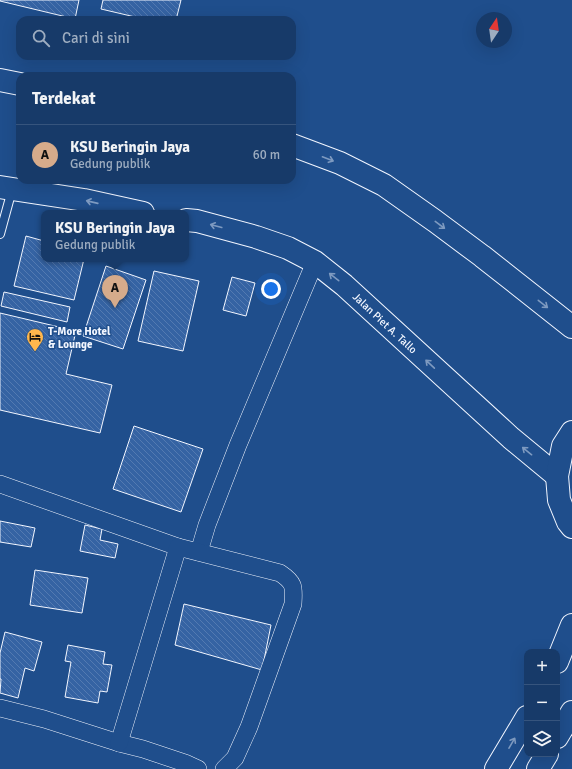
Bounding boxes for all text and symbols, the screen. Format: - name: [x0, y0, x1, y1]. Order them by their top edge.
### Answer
- north arrow: [476, 12, 512, 48]
- search box: [16, 16, 296, 60]
- icon: search: [30, 27, 52, 49]
- text: Cari di sini: [62, 29, 130, 47]
- text: Terdekat: [32, 88, 96, 109]
- text: KSU Beringin Jaya: [70, 138, 190, 156]
- text: A: [41, 147, 49, 163]
- text: 60 m: [253, 147, 280, 163]
- one-way arrow: [322, 155, 334, 163]
- text: Gedung publik: [70, 156, 150, 172]
- one-way arrow: [85, 197, 98, 205]
- popup: [41, 210, 189, 262]
- text: KSU Beringin Jaya: [55, 219, 175, 237]
- one-way arrow: [434, 220, 445, 229]
- one-way arrow: [209, 222, 222, 229]
- text: Gedung publik: [55, 237, 135, 253]
- one-way arrow: [328, 273, 339, 281]
- pin: A: [102, 275, 128, 308]
- your location: [261, 279, 281, 299]
- street label: Jalan Piet A. Tallo: [350, 290, 420, 357]
- one-way arrow: [537, 300, 548, 308]
- place label: T-More Hotel & Lounge: [48, 325, 111, 351]
- hotel icon: T-More Hotel & Lounge: [25, 327, 45, 352]
- one-way arrow: [425, 360, 435, 369]
- one-way arrow: [521, 447, 532, 456]
- map controls: [524, 649, 560, 757]
- button: +: [524, 649, 560, 685]
- button: −: [524, 685, 560, 721]
- button: layers: [524, 721, 560, 757]
- one-way arrow: [508, 737, 516, 749]

